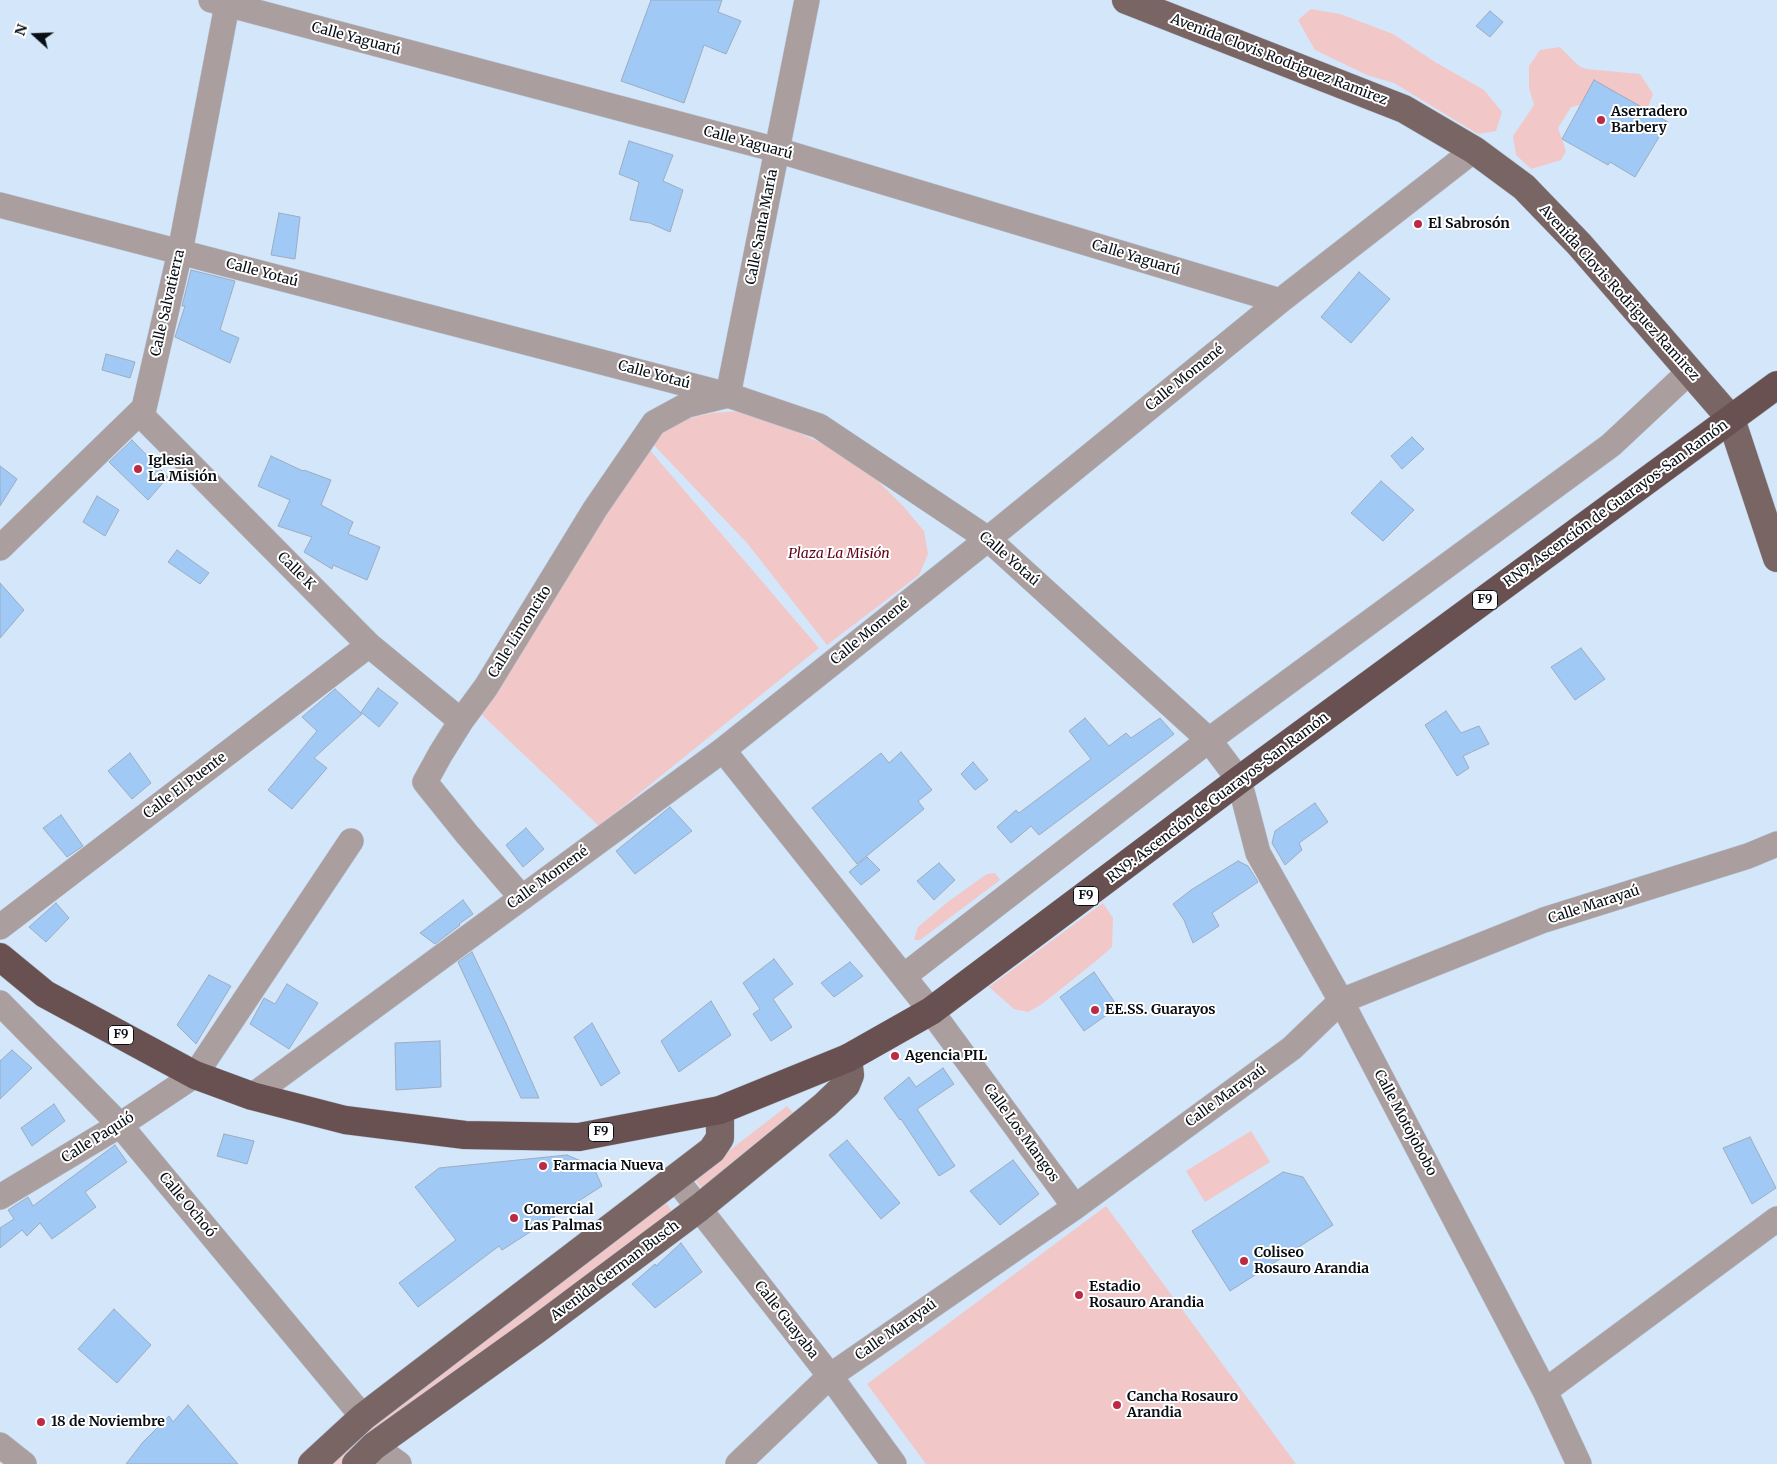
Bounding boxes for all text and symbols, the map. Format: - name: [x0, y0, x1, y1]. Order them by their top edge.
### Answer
- north arrow: [10, 10, 60, 60]
- street label: Avenida Clovis Rodriguez Ramirez: [1168, 11, 1390, 109]
- street label: Calle Yaguarú: [310, 19, 402, 59]
- text: N: [11, 22, 31, 38]
- place label: Aserradero Barbery: [1611, 104, 1687, 136]
- marker: Aserradero Barbery: [1595, 114, 1607, 126]
- street label: Calle Yaguarú: [702, 123, 794, 163]
- street label: Calle Santa María: [743, 168, 781, 286]
- street label: Avenida Clovis Rodriguez Ramirez: [1536, 202, 1702, 384]
- place label: El Sabrosón: [1428, 216, 1510, 232]
- marker: El Sabrosón: [1412, 218, 1424, 230]
- street label: Calle Yaguarú: [1090, 237, 1182, 279]
- street label: Calle Salvatierra: [148, 248, 188, 358]
- street label: Calle Yotaú: [224, 255, 300, 291]
- street label: Calle Momené: [1142, 341, 1228, 415]
- street label: Calle Yotaú: [616, 357, 692, 393]
- street label: RN9: Ascención de Guarayos-San Ramón: [1501, 417, 1731, 591]
- place label: Iglesia La Misión: [148, 453, 217, 486]
- marker: Iglesia La Misión: [132, 463, 144, 475]
- street label: Calle Yotaú: [976, 528, 1042, 590]
- park label: Plaza La Misión: [788, 546, 890, 562]
- street label: Calle K: [274, 549, 318, 593]
- street label: Calle Limoncito: [485, 583, 555, 681]
- road number: F9: [1472, 590, 1498, 610]
- street label: Calle Momené: [827, 595, 913, 669]
- street label: RN9: Ascención de Guarayos-San Ramón: [1104, 709, 1332, 887]
- street label: Calle El Puente: [140, 749, 230, 823]
- street label: Calle Momené: [504, 843, 592, 913]
- street label: Calle Marayaú: [1546, 882, 1642, 928]
- road number: F9: [1074, 886, 1098, 906]
- place label: EE.SS. Guarayos: [1105, 1002, 1216, 1018]
- marker: EE.SS. Guarayos: [1089, 1004, 1101, 1016]
- road number: F9: [108, 1026, 134, 1044]
- place label: Agencia PIL: [905, 1048, 987, 1064]
- marker: Agencia PIL: [889, 1050, 901, 1062]
- street label: Calle Marayaú: [1183, 1061, 1269, 1131]
- street label: Calle Motojobobo: [1370, 1067, 1440, 1179]
- street label: Calle Los Mangos: [980, 1081, 1062, 1185]
- street label: Calle Paquió: [59, 1109, 137, 1167]
- road number: F9: [588, 1122, 614, 1142]
- place label: Farmacia Nueva: [553, 1158, 664, 1174]
- marker: Farmacia Nueva: [537, 1160, 549, 1172]
- street label: Calle Ochoó: [155, 1169, 219, 1241]
- place label: Comercial Las Palmas: [524, 1202, 602, 1234]
- marker: Comercial Las Palmas: [508, 1212, 520, 1224]
- street label: Avenida German Busch: [547, 1217, 683, 1325]
- place label: Coliseo Rosauro Arandia: [1254, 1245, 1369, 1278]
- marker: Coliseo Rosauro Arandia: [1238, 1255, 1250, 1267]
- street label: Calle Guayaba: [751, 1278, 821, 1362]
- place label: Estadio Rosauro Arandia: [1089, 1279, 1204, 1311]
- marker: Estadio Rosauro Arandia: [1073, 1289, 1085, 1301]
- street label: Calle Marayaú: [852, 1296, 940, 1364]
- place label: Cancha Rosauro Arandia: [1127, 1389, 1238, 1421]
- marker: Cancha Rosauro Arandia: [1111, 1399, 1123, 1411]
- place label: 18 de Noviembre: [51, 1414, 165, 1430]
- marker: 18 de Noviembre: [35, 1416, 47, 1428]

